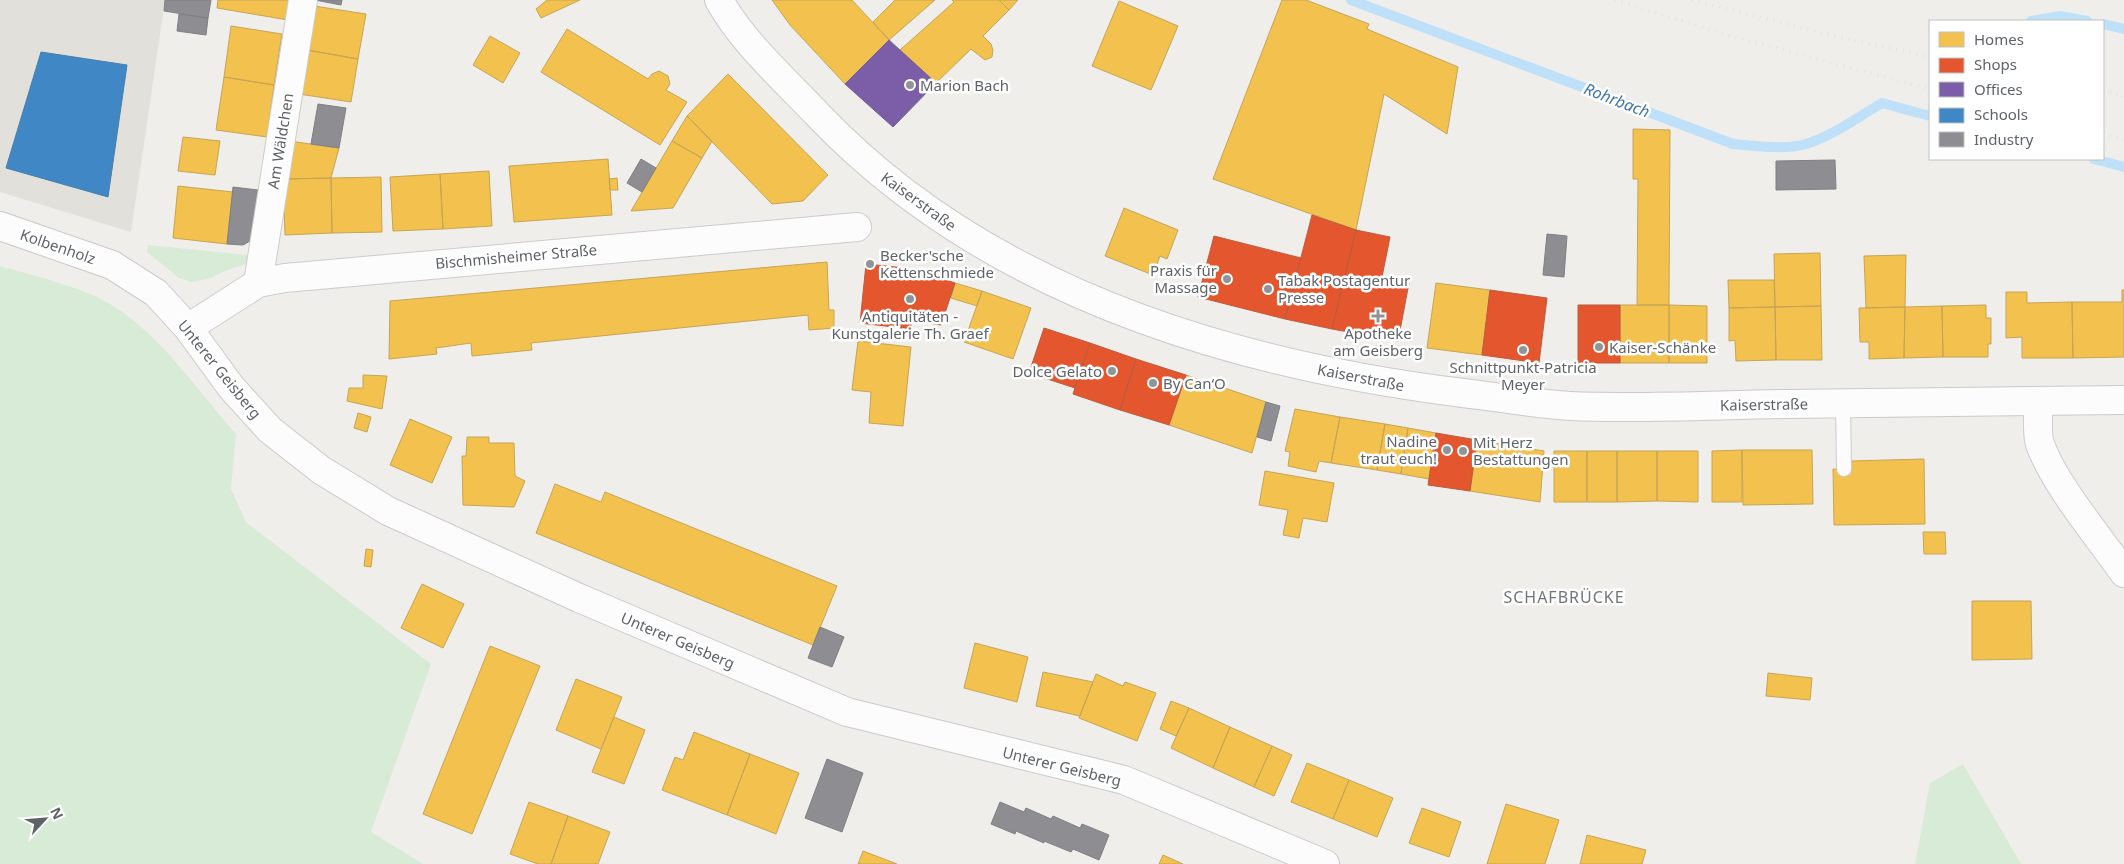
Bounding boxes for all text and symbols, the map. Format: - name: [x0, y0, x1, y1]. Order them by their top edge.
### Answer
- legend: [1929, 20, 2104, 160]
- text: Homes: [1974, 29, 2024, 49]
- text: Shops: [1974, 54, 2017, 74]
- place label: Marion Bach: [920, 75, 1009, 95]
- water label: Rohrbach: [1581, 77, 1653, 123]
- marker: Marion Bach: [904, 79, 916, 91]
- text: Offices: [1974, 79, 2023, 99]
- street label: Am Wäldchen: [263, 92, 297, 190]
- text: Schools: [1974, 104, 2028, 124]
- text: Industry: [1974, 129, 2034, 149]
- street label: Kaiserstraße: [877, 167, 961, 235]
- street label: Kolbenholz: [18, 224, 98, 268]
- street label: Bischmisheimer Straße: [434, 239, 598, 273]
- place label: Becker'sche Kettenschmiede: [880, 245, 994, 282]
- marker: Becker'sche Kettenschmiede: [864, 258, 876, 270]
- place label: Praxis für Massage: [1150, 260, 1217, 297]
- place label: Tabak Postagentur Presse: [1278, 270, 1410, 307]
- marker: Praxis für Massage: [1221, 273, 1233, 285]
- marker: Tabak Postagentur Presse: [1262, 283, 1274, 295]
- marker: Antiquitäten - Kunstgalerie Th. Graef: [904, 293, 916, 305]
- place label: Antiquitäten - Kunstgalerie Th. Graef: [831, 306, 989, 343]
- marker: Apotheke am Geisberg: [1372, 310, 1384, 322]
- street label: Unterer Geisberg: [174, 315, 266, 423]
- place label: Apotheke am Geisberg: [1333, 323, 1423, 360]
- place label: Kaiser-Schänke: [1609, 337, 1716, 357]
- marker: Kaiser-Schänke: [1593, 341, 1605, 353]
- marker: Schnittpunkt-Patricia Meyer: [1517, 344, 1529, 356]
- place label: Schnittpunkt-Patricia Meyer: [1449, 357, 1597, 394]
- street label: Kaiserstraße: [1316, 359, 1406, 395]
- place label: Dolce Gelato: [1012, 361, 1102, 381]
- marker: Dolce Gelato: [1106, 365, 1118, 377]
- place label: By Can‘O: [1163, 373, 1226, 393]
- marker: By Can‘O: [1147, 377, 1159, 389]
- street label: Kaiserstraße: [1720, 393, 1808, 415]
- place label: Nadine traut euch!: [1360, 431, 1437, 468]
- place label: Mit Herz Bestattungen: [1473, 432, 1569, 469]
- marker: Nadine traut euch!: [1441, 444, 1453, 456]
- marker: Mit Herz Bestattungen: [1457, 445, 1469, 457]
- district label: SCHAFBRÜCKE: [1503, 586, 1625, 608]
- street label: Unterer Geisberg: [618, 607, 738, 673]
- street label: Unterer Geisberg: [1000, 742, 1124, 790]
- north arrow: [20, 794, 70, 844]
- text: N: [46, 804, 68, 822]

